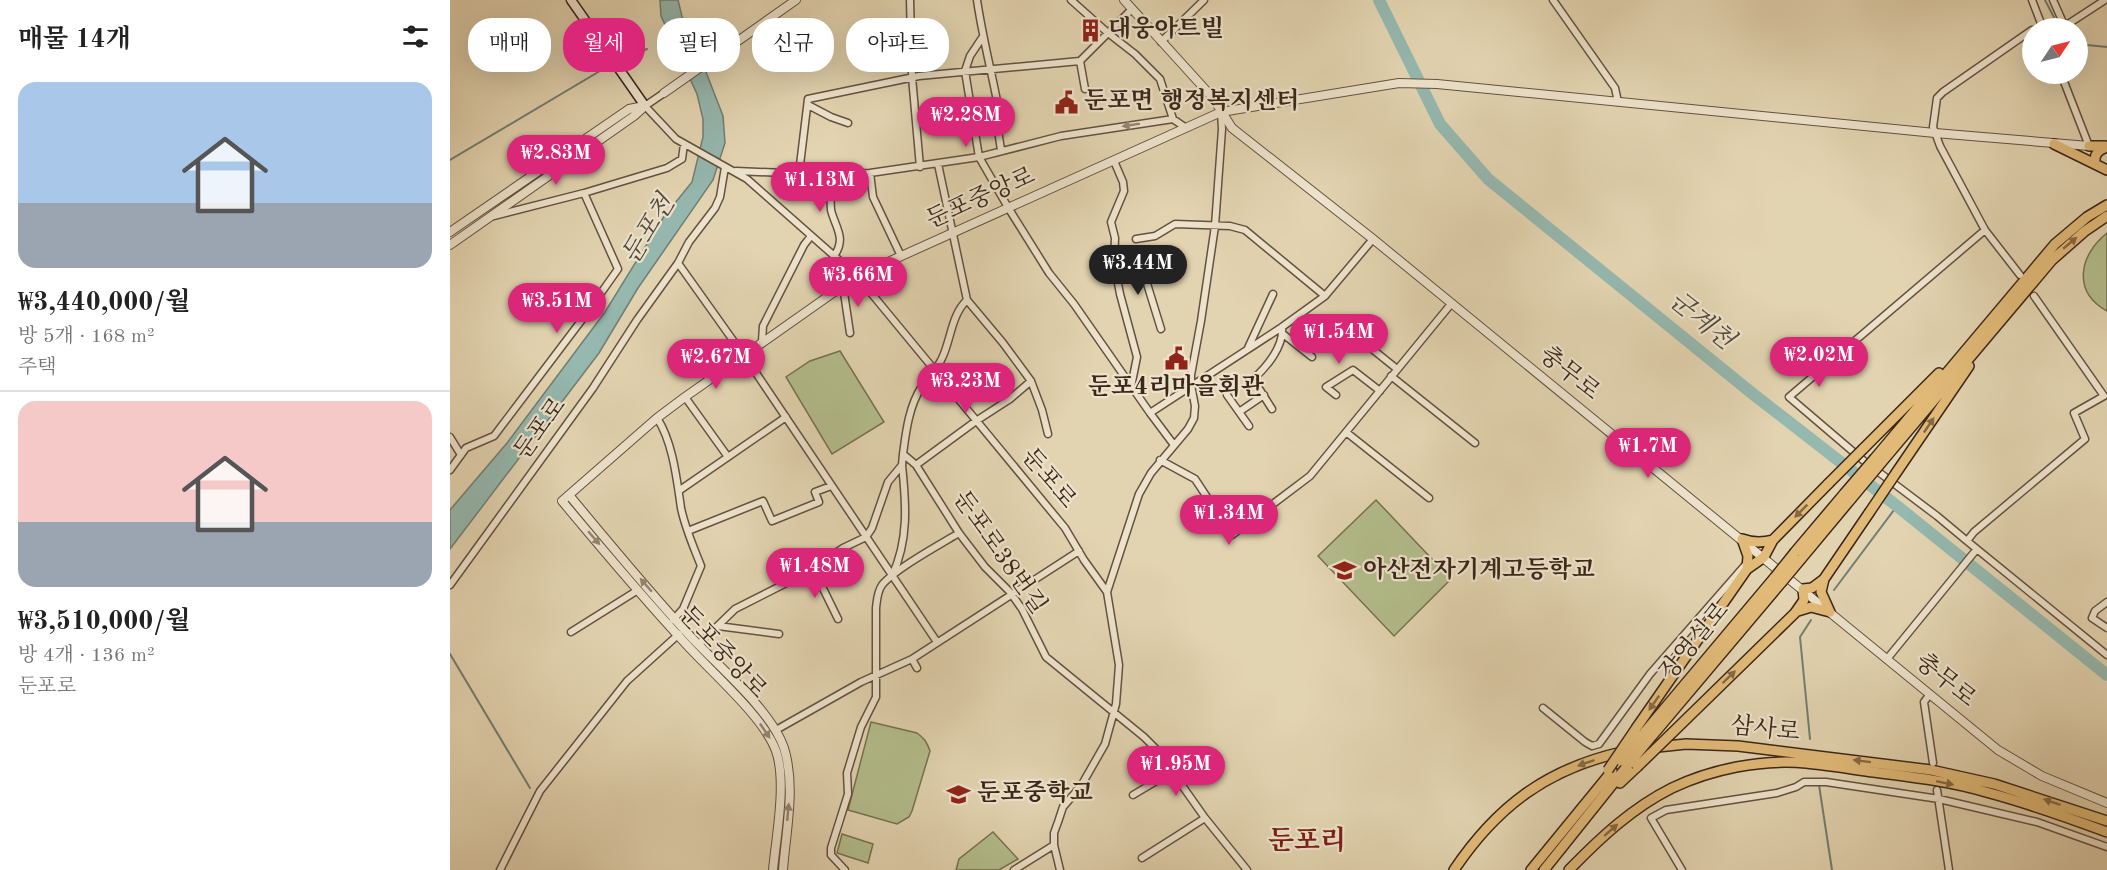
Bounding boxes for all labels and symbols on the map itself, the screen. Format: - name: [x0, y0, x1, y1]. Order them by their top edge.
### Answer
- place label: 대웅아트빌: [1108, 15, 1224, 42]
- building icon: 대웅아트빌: [1077, 17, 1103, 43]
- north arrow: [2022, 18, 2088, 84]
- place label: 둔포면 행정복지센터: [1084, 87, 1299, 114]
- public building icon: 둔포면 행정복지센터: [1053, 89, 1079, 115]
- pin: ₩2.28M: [917, 97, 1015, 148]
- one-way arrow: [1121, 121, 1140, 130]
- pin: ₩2.83M: [507, 135, 605, 186]
- pin: ₩1.13M: [771, 162, 869, 213]
- street label: 둔포중앙로: [922, 163, 1039, 234]
- water label: 둔포천: [615, 188, 681, 269]
- one-way arrow: [2062, 237, 2078, 250]
- pin: ₩3.44M: [1089, 245, 1187, 296]
- pin: ₩3.66M: [809, 257, 907, 308]
- pin: ₩3.51M: [508, 283, 606, 334]
- water label: 군계천: [1664, 285, 1742, 356]
- pin: ₩1.54M: [1290, 314, 1388, 365]
- pin: ₩2.02M: [1770, 337, 1868, 388]
- pin: ₩2.67M: [667, 339, 765, 390]
- street label: 충무로: [1534, 340, 1605, 405]
- public building icon: 둔포4리마을회관: [1163, 345, 1189, 371]
- pin: ₩3.23M: [917, 363, 1015, 414]
- place label: 둔포4리마을회관: [1088, 373, 1264, 400]
- street label: 둔포로: [510, 393, 571, 464]
- one-way arrow: [1923, 417, 1934, 433]
- pin: ₩1.7M: [1606, 428, 1690, 479]
- street label: 둔포로: [1016, 444, 1080, 513]
- street label: 둔포로38번길: [948, 486, 1052, 619]
- pin: ₩1.34M: [1180, 495, 1278, 546]
- one-way arrow: [1794, 504, 1808, 519]
- one-way arrow: [587, 531, 601, 546]
- pin: ₩1.48M: [766, 548, 864, 599]
- place label: 아산전자기계고등학교: [1363, 556, 1595, 583]
- school or university icon: 아산전자기계고등학교: [1332, 558, 1358, 584]
- one-way arrow: [640, 578, 653, 593]
- street label: 장영실로: [1654, 597, 1734, 685]
- street label: 둔포중앙로: [674, 601, 772, 704]
- street label: 충무로: [1910, 647, 1981, 712]
- one-way arrow: [1722, 671, 1736, 685]
- one-way arrow: [1649, 695, 1660, 711]
- street label: 삼사로: [1729, 712, 1801, 746]
- one-way arrow: [759, 723, 770, 739]
- pin: ₩1.95M: [1127, 746, 1225, 797]
- one-way arrow: [1852, 756, 1871, 766]
- one-way arrow: [1577, 759, 1595, 769]
- place label: 둔포중학교: [977, 779, 1093, 806]
- one-way arrow: [1936, 779, 1955, 788]
- school or university icon: 둔포중학교: [946, 781, 972, 807]
- one-way arrow: [2043, 796, 2061, 806]
- one-way arrow: [783, 802, 793, 821]
- one-way arrow: [1604, 823, 1619, 836]
- district label: 둔포리: [1268, 825, 1346, 855]

